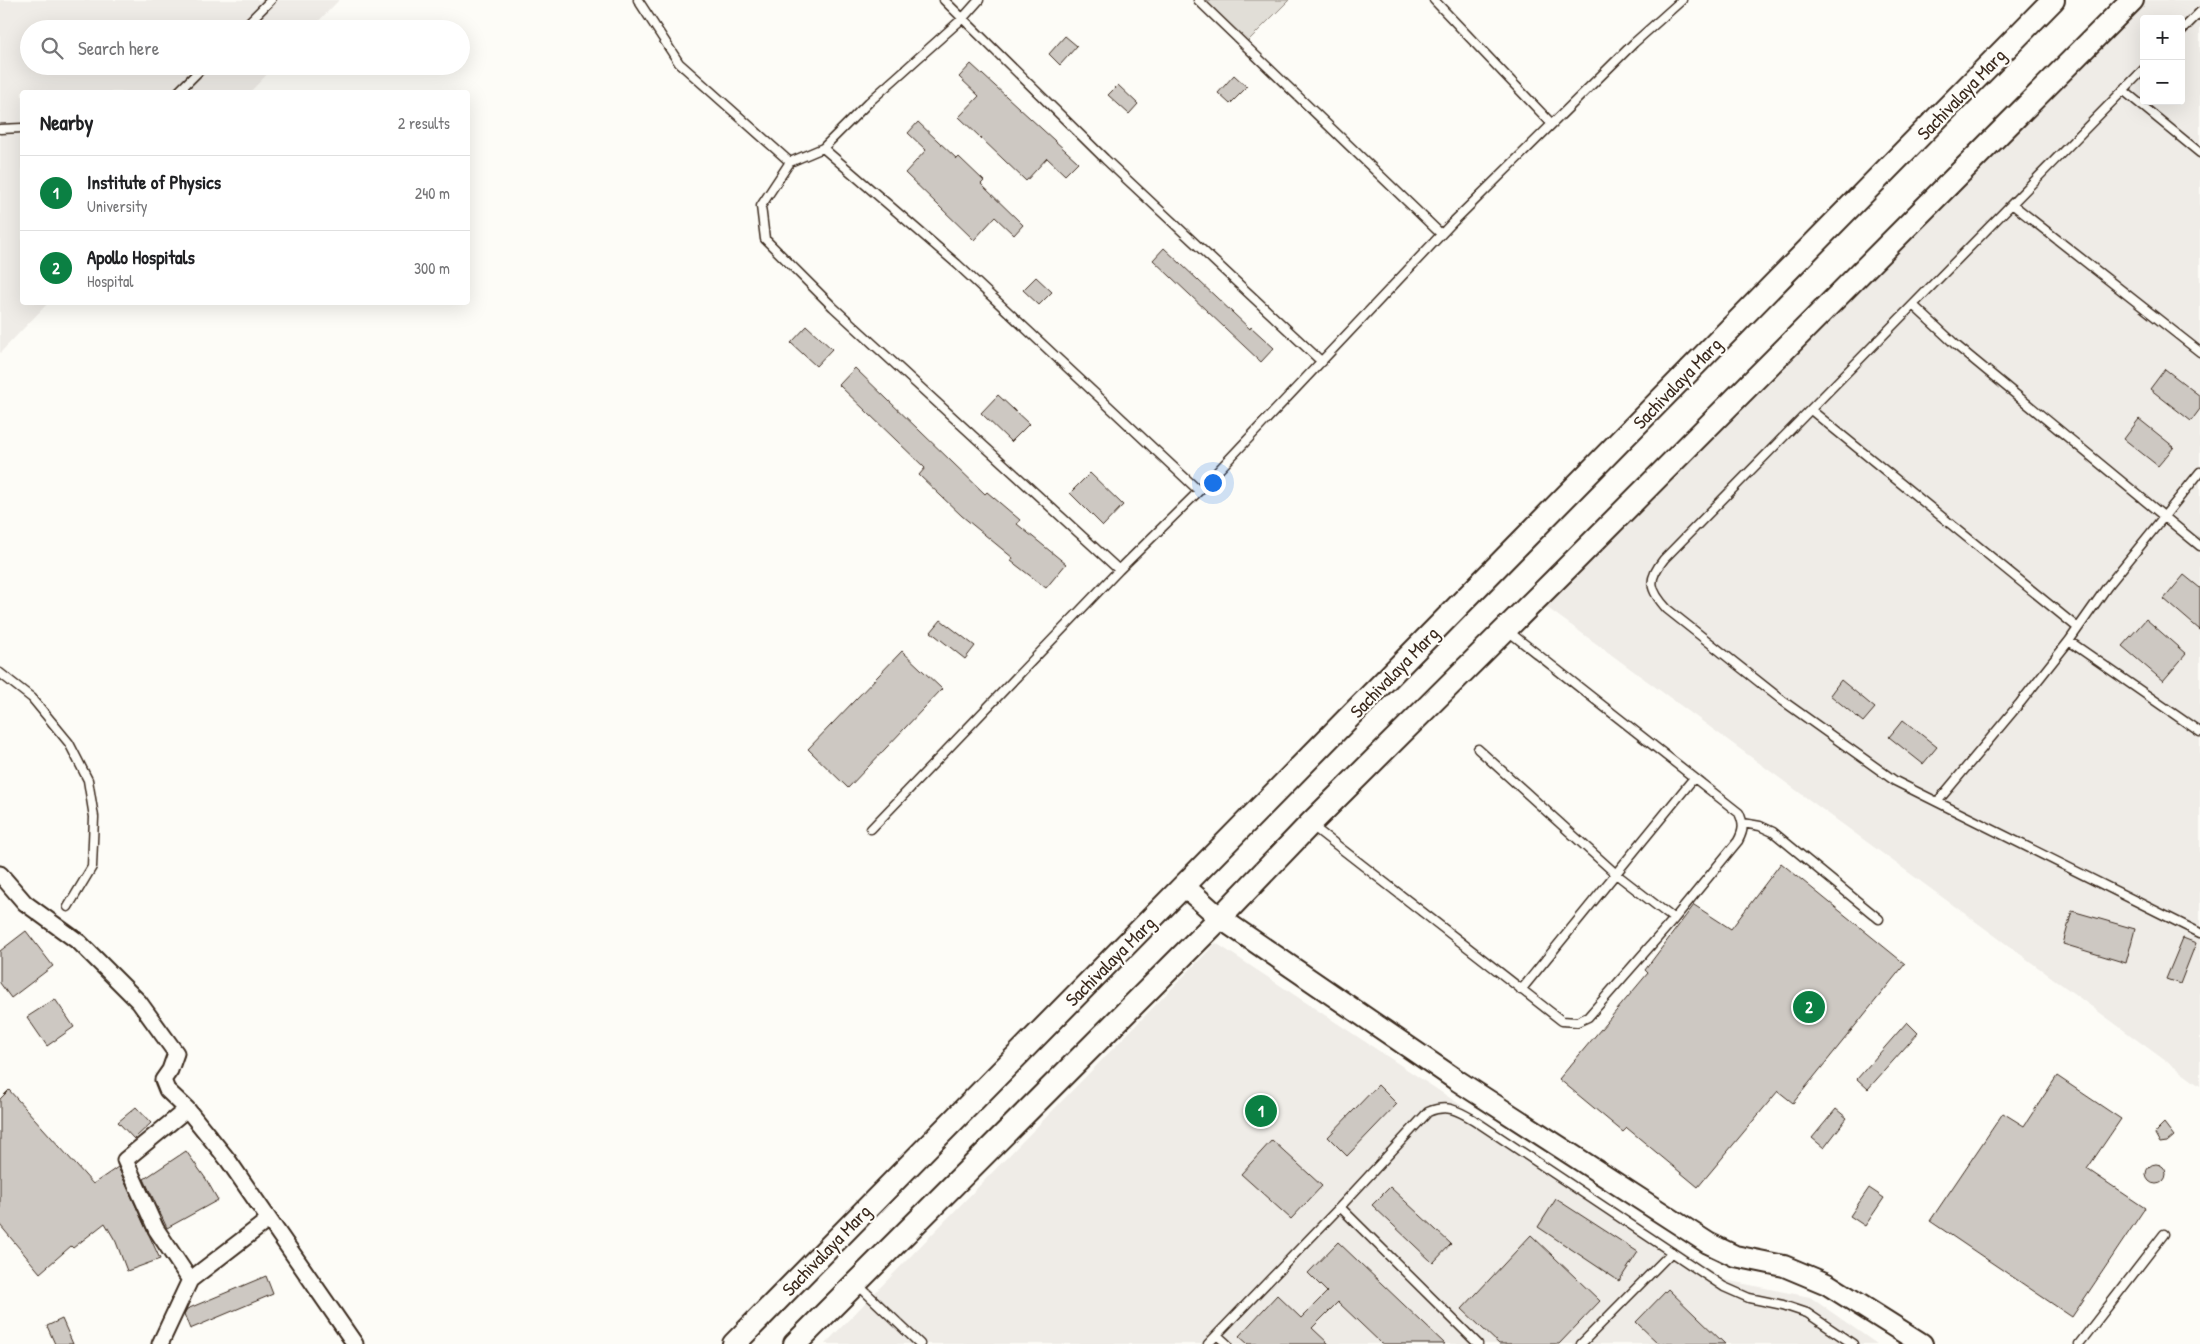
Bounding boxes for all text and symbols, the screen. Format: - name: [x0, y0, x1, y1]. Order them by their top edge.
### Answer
- map controls: [2140, 15, 2185, 105]
- button: +: [2140, 15, 2185, 60]
- search box: [20, 20, 470, 75]
- icon: search: [38, 34, 66, 62]
- text: Search here: [78, 35, 159, 61]
- street label: Sachivalaya Marg: [1911, 43, 2011, 145]
- button: −: [2140, 60, 2185, 105]
- text: Nearby: [40, 108, 93, 137]
- text: 2 results: [398, 112, 450, 134]
- text: Institute of Physics: [87, 169, 221, 195]
- text: 1: [53, 182, 59, 204]
- text: 240 m: [415, 182, 450, 204]
- text: University: [87, 195, 148, 217]
- text: Apollo Hospitals: [87, 244, 195, 270]
- text: 2: [52, 257, 60, 279]
- text: 300 m: [414, 257, 450, 279]
- text: Hospital: [87, 270, 134, 292]
- street label: Sachivalaya Marg: [1627, 332, 1727, 434]
- your location: [1200, 470, 1226, 496]
- street label: Sachivalaya Marg: [1344, 621, 1444, 723]
- street label: Sachivalaya Marg: [1059, 910, 1161, 1012]
- pin: 2: [1793, 988, 1825, 1026]
- pin: 1: [1245, 1092, 1277, 1130]
- street label: Sachivalaya Marg: [776, 1199, 876, 1301]

